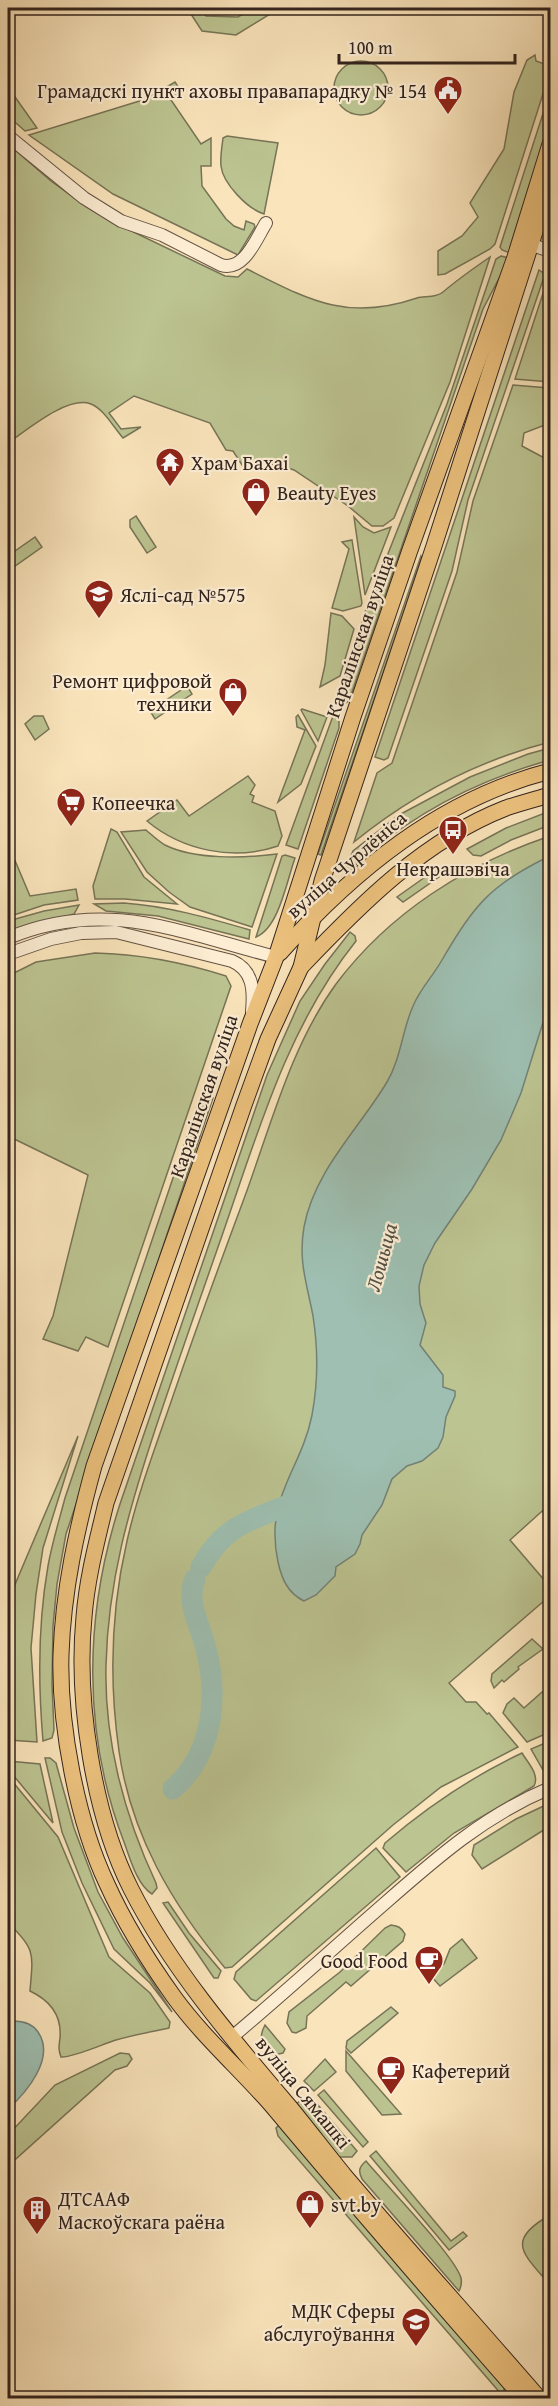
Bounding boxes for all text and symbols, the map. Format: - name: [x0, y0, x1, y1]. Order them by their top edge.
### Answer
- scale bar: [339, 27, 514, 65]
- text: 100 m: [348, 34, 393, 61]
- public building icon: Грамадскі пункт аховы правапарадку № 154: [432, 74, 464, 116]
- place label: Грамадскі пункт аховы правапарадку № 154: [37, 76, 427, 105]
- temple icon: Храм Бахаі: [154, 446, 186, 488]
- place label: Храм Бахаі: [191, 448, 289, 477]
- shop icon: Beauty Eyes: [240, 476, 272, 518]
- place label: Beauty Eyes: [277, 478, 376, 507]
- street label: Каралінская вуліца: [317, 550, 401, 722]
- school or university icon: Яслі-сад №575: [83, 578, 115, 620]
- place label: Яслі-сад №575: [119, 580, 246, 609]
- place label: Ремонт цифровой техники: [52, 666, 212, 718]
- shop icon: Ремонт цифровой техники: [217, 676, 249, 718]
- supermarket icon: Копеечка: [55, 786, 87, 828]
- place label: Копеечка: [92, 788, 176, 817]
- street label: вуліца Чурлёніса: [279, 803, 413, 924]
- bus stop icon: Некрашэвіча: [437, 814, 469, 856]
- place label: Некрашэвіча: [396, 854, 510, 883]
- street label: Каралінская вуліца: [161, 1010, 245, 1182]
- water label: Лошыца: [357, 1219, 405, 1295]
- cafe icon: Good Food: [413, 1944, 445, 1986]
- place label: Good Food: [321, 1946, 408, 1975]
- street label: вуліца Сямашкі: [249, 2029, 359, 2155]
- cafe icon: Кафетерий: [375, 2054, 407, 2096]
- place label: Кафетерий: [412, 2056, 510, 2085]
- place label: ДТСААФ Маскоўскага раёна: [57, 2184, 225, 2236]
- shop icon: svt.by: [294, 2188, 326, 2230]
- place label: svt.by: [331, 2190, 381, 2219]
- building icon: ДТСААФ Маскоўскага раёна: [21, 2194, 53, 2236]
- place label: МДК Сферы абслугоўвання: [264, 2296, 395, 2348]
- school or university icon: МДК Сферы абслугоўвання: [400, 2306, 432, 2348]

